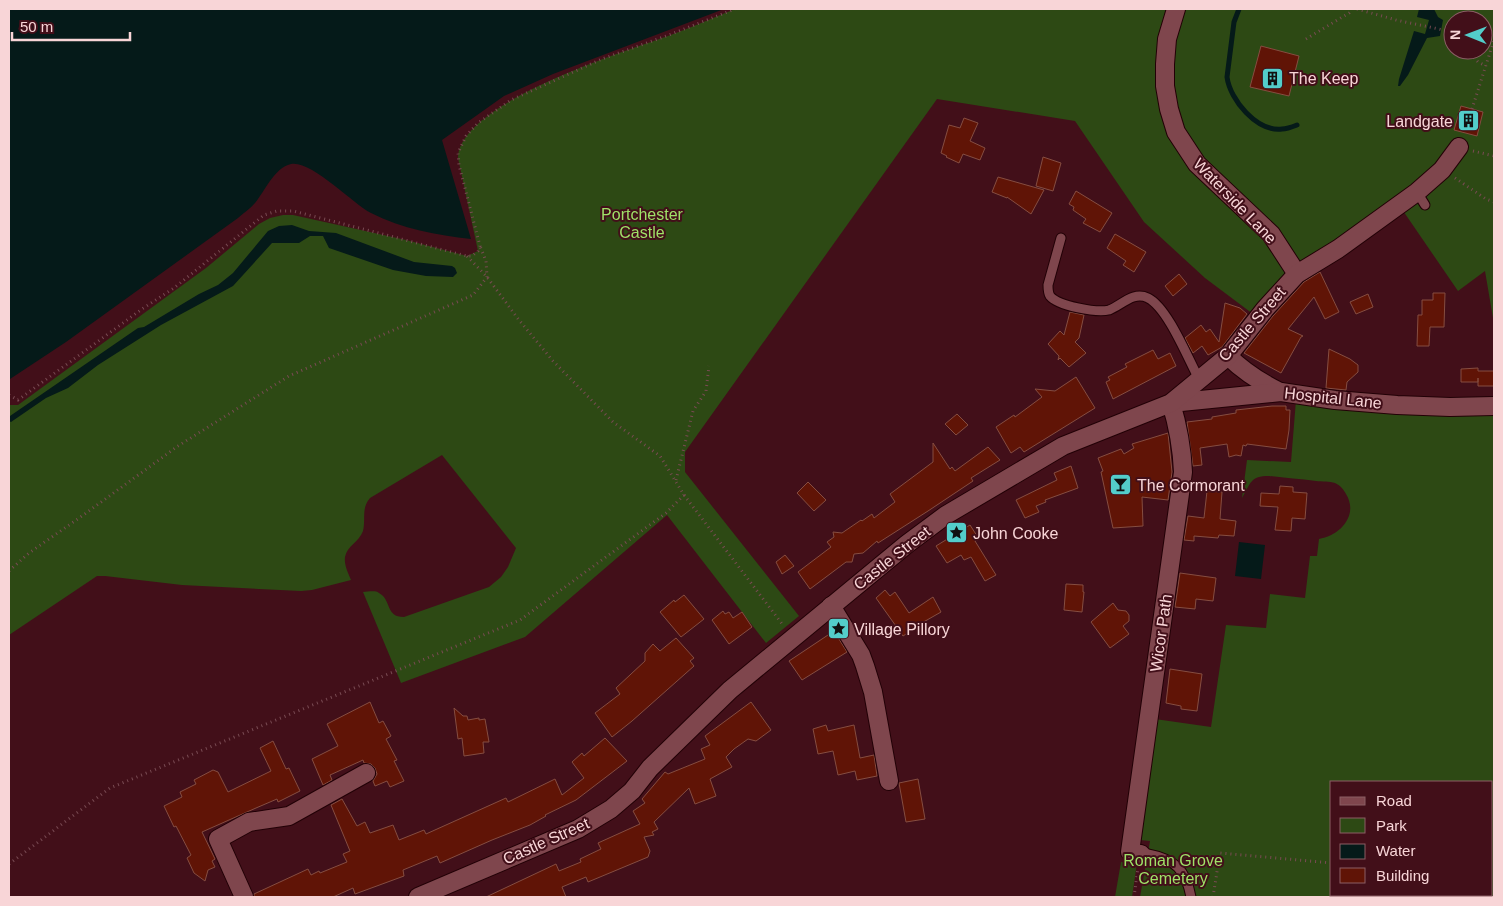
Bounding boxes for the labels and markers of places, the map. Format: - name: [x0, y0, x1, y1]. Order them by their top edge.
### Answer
- building icon: The Keep: [1261, 66, 1285, 90]
- place label: The Keep: [1289, 70, 1358, 87]
- building icon: Landgate: [1457, 109, 1481, 133]
- place label: Landgate: [1386, 113, 1453, 130]
- bar icon: The Cormorant: [1109, 473, 1133, 497]
- place label: The Cormorant: [1137, 477, 1245, 494]
- place icon: John Cooke: [945, 521, 969, 545]
- place label: John Cooke: [973, 525, 1058, 542]
- place icon: Village Pillory: [826, 617, 850, 641]
- place label: Village Pillory: [854, 621, 950, 638]

